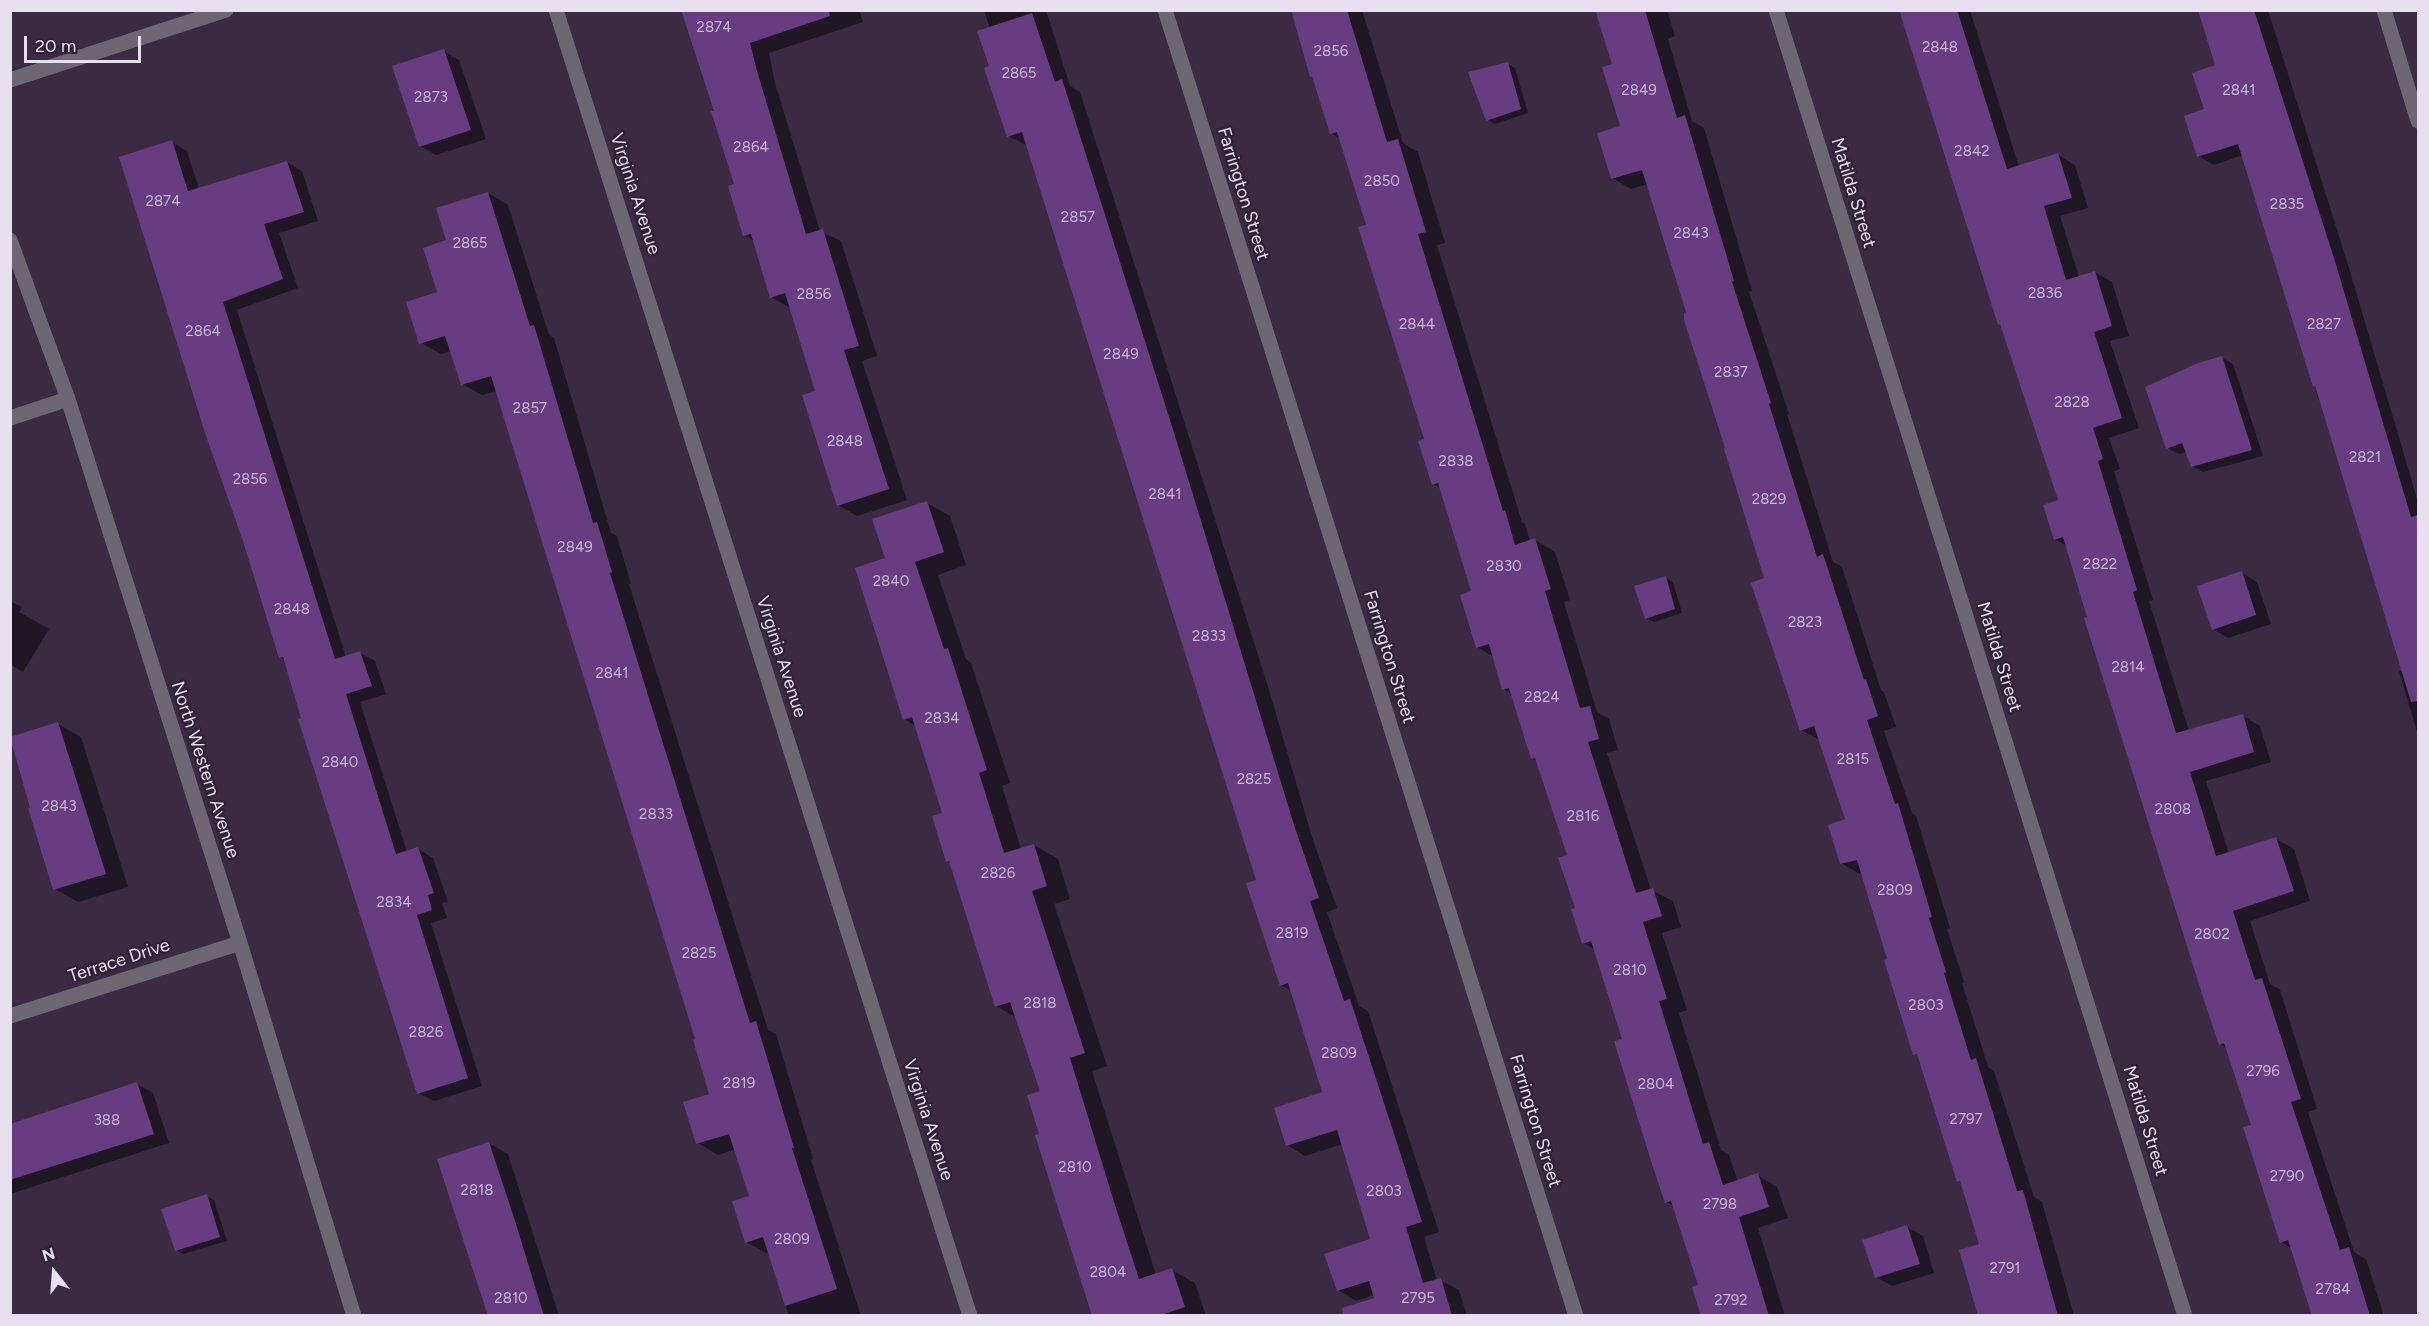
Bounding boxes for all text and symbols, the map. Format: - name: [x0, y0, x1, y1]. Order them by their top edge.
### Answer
- house number: 2874: [697, 19, 731, 37]
- scale bar: [27, 24, 144, 62]
- text: 20 m: [35, 35, 76, 57]
- house number: 2848: [1922, 39, 1958, 57]
- house number: 2856: [1314, 43, 1348, 61]
- house number: 2865: [1002, 65, 1036, 83]
- house number: 2849: [1621, 82, 1657, 100]
- house number: 2841: [2222, 82, 2256, 100]
- house number: 2873: [414, 89, 448, 107]
- street label: Farrington Street: [1213, 125, 1273, 263]
- street label: Virginia Avenue: [605, 131, 665, 257]
- street label: Matilda Street: [1826, 135, 1880, 251]
- house number: 2864: [733, 139, 769, 157]
- house number: 2842: [1954, 143, 1990, 161]
- house number: 2850: [1364, 173, 1400, 191]
- house number: 2874: [146, 193, 180, 211]
- house number: 2835: [2270, 196, 2304, 214]
- house number: 2857: [1061, 209, 1095, 227]
- house number: 2843: [1673, 225, 1709, 243]
- house number: 2865: [453, 235, 487, 253]
- house number: 2836: [2028, 285, 2062, 303]
- house number: 2856: [797, 286, 831, 304]
- house number: 2844: [1399, 316, 1435, 334]
- house number: 2827: [2307, 316, 2341, 334]
- house number: 2864: [185, 323, 221, 341]
- house number: 2849: [1103, 346, 1139, 364]
- house number: 2837: [1714, 364, 1748, 382]
- house number: 2828: [2054, 394, 2090, 412]
- house number: 2857: [513, 400, 547, 418]
- house number: 2848: [827, 433, 863, 451]
- house number: 2821: [2349, 449, 2381, 467]
- house number: 2838: [1439, 453, 1473, 471]
- house number: 2856: [233, 471, 267, 489]
- house number: 2841: [1148, 486, 1182, 504]
- house number: 2829: [1752, 491, 1786, 509]
- house number: 2849: [557, 539, 593, 557]
- house number: 2822: [2083, 556, 2117, 574]
- house number: 2830: [1486, 558, 1522, 576]
- house number: 2840: [873, 573, 909, 591]
- street label: Farrington Street: [1359, 588, 1419, 726]
- street label: Virginia Avenue: [751, 594, 811, 720]
- street label: Matilda Street: [1972, 599, 2026, 715]
- house number: 2848: [274, 601, 310, 619]
- house number: 2823: [1788, 614, 1822, 632]
- house number: 2833: [1192, 628, 1226, 646]
- house number: 2814: [2111, 659, 2145, 677]
- house number: 2841: [595, 665, 629, 683]
- street label: North Western Avenue: [166, 679, 244, 861]
- house number: 2824: [1524, 689, 1560, 707]
- house number: 2834: [924, 710, 960, 728]
- house number: 2815: [1837, 751, 1869, 769]
- house number: 2840: [322, 754, 358, 772]
- house number: 2825: [1237, 771, 1271, 789]
- house number: 2843: [41, 798, 77, 816]
- house number: 2808: [2155, 801, 2191, 819]
- house number: 2833: [639, 806, 673, 824]
- house number: 2816: [1567, 808, 1599, 826]
- house number: 2826: [981, 865, 1015, 883]
- house number: 2809: [1877, 882, 1913, 900]
- house number: 2834: [376, 894, 412, 912]
- house number: 2819: [1276, 925, 1308, 943]
- house number: 2802: [2194, 926, 2230, 944]
- street label: Terrace Drive: [65, 934, 173, 988]
- house number: 2825: [682, 945, 716, 963]
- house number: 2810: [1613, 962, 1647, 980]
- house number: 2818: [1024, 995, 1056, 1013]
- house number: 2803: [1908, 997, 1944, 1015]
- house number: 2826: [409, 1024, 443, 1042]
- house number: 2809: [1321, 1045, 1357, 1063]
- street label: Farrington Street: [1505, 1052, 1565, 1190]
- street label: Virginia Avenue: [898, 1057, 958, 1183]
- street label: Matilda Street: [2118, 1063, 2172, 1179]
- house number: 2796: [2246, 1063, 2280, 1081]
- house number: 2819: [723, 1075, 755, 1093]
- house number: 2804: [1638, 1076, 1674, 1094]
- house number: 2797: [1950, 1111, 1982, 1129]
- house number: 388: [94, 1112, 120, 1130]
- house number: 2810: [1058, 1159, 1092, 1177]
- house number: 2790: [2270, 1168, 2304, 1186]
- house number: 2818: [461, 1182, 493, 1200]
- house number: 2803: [1366, 1183, 1402, 1201]
- house number: 2798: [1703, 1196, 1737, 1214]
- house number: 2809: [774, 1231, 810, 1249]
- north arrow: [24, 1242, 84, 1302]
- text: N: [40, 1243, 57, 1265]
- house number: 2791: [1989, 1260, 2021, 1278]
- house number: 2804: [1090, 1264, 1126, 1282]
- house number: 2784: [2316, 1281, 2350, 1299]
- house number: 2810: [494, 1290, 528, 1308]
- house number: 2795: [1401, 1290, 1435, 1308]
- house number: 2792: [1714, 1292, 1748, 1310]

